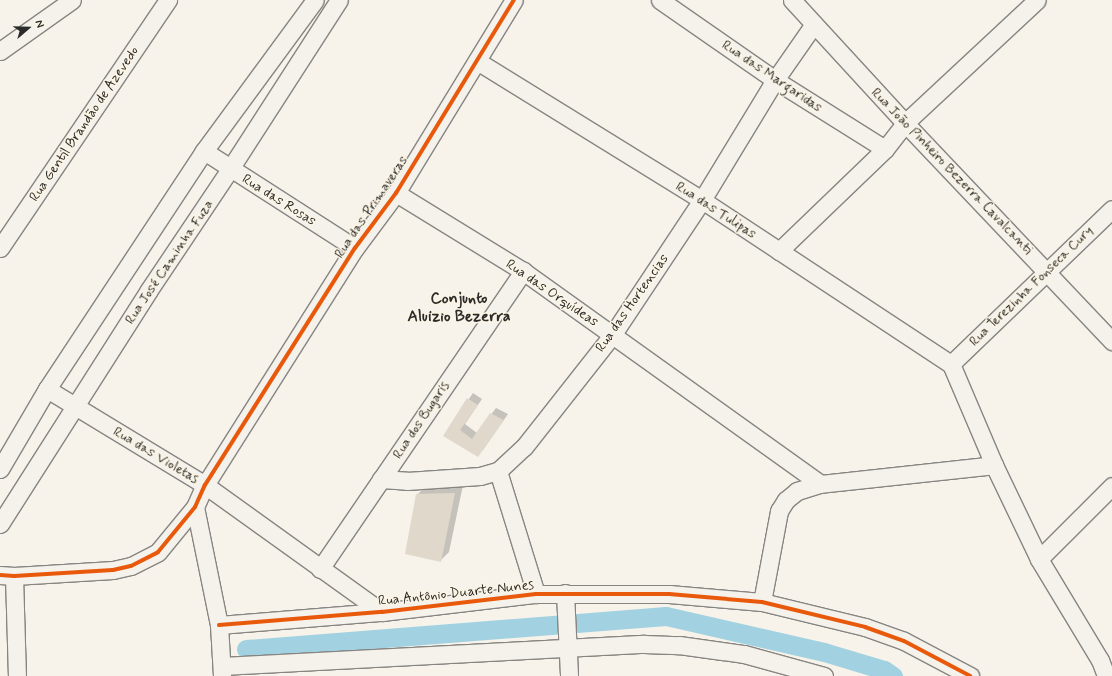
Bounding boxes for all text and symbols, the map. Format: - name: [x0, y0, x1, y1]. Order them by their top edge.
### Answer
- north arrow: [8, 8, 48, 48]
- text: N: [31, 18, 47, 30]
- street label: Rua das Margaridas: [719, 37, 825, 115]
- street label: Rua Gentil Brandão de Azevedo: [25, 42, 143, 206]
- street label: Rua João Pinheiro Bezerra Cavalcanti: [868, 85, 1036, 257]
- street label: Rua das Primaveras: [331, 153, 411, 261]
- street label: Rua das Rosas: [240, 171, 318, 229]
- street label: Rua das Tulipas: [675, 179, 757, 241]
- street label: Rua José Caminha Fuza: [121, 196, 217, 328]
- street label: Rua Terezinha Fonseca Cury: [966, 223, 1096, 349]
- street label: Rua das Hortencias: [593, 252, 671, 354]
- street label: Rua das Orquídeas: [503, 256, 601, 330]
- district label: Conjunto Aluizio Bezerra: [407, 289, 511, 327]
- street label: Rua dos Bugaris: [388, 377, 454, 463]
- street label: Rua das Violetas: [111, 423, 201, 487]
- street label: Rua Antônio Duarte Nunes: [379, 577, 533, 609]

